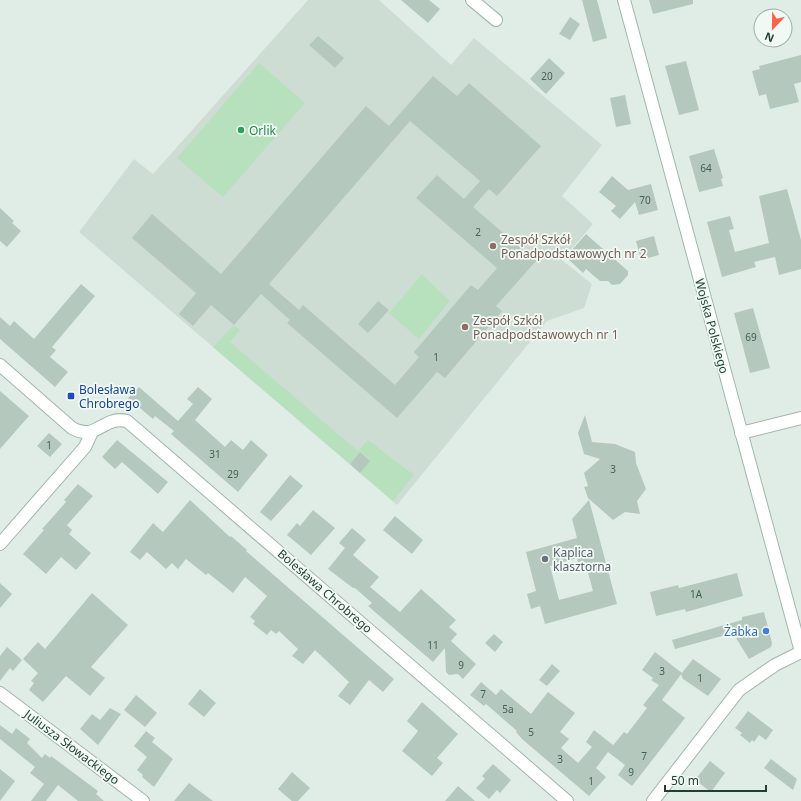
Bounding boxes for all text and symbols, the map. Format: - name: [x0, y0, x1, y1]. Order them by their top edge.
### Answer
- north arrow: [753, 8, 793, 48]
- text: N: [762, 29, 776, 46]
- house number: 20: [541, 69, 553, 83]
- place label: Orlik: [249, 122, 277, 139]
- marker: Orlik: [236, 125, 246, 135]
- house number: 64: [700, 161, 712, 175]
- house number: 70: [639, 193, 651, 207]
- house number: 2: [475, 225, 481, 239]
- place label: Zespół Szkół Ponadpodstawowych nr 2: [501, 231, 647, 262]
- marker: Zespół Szkół Ponadpodstawowych nr 2: [488, 241, 498, 251]
- street label: Wojska Polskiego: [691, 277, 733, 375]
- place label: Zespół Szkół Ponadpodstawowych nr 1: [473, 312, 619, 343]
- marker: Zespół Szkół Ponadpodstawowych nr 1: [460, 322, 470, 332]
- house number: 69: [745, 330, 757, 344]
- house number: 1: [433, 350, 439, 364]
- place label: Bolesława Chrobrego: [79, 381, 139, 412]
- marker: Bolesława Chrobrego: [66, 391, 76, 401]
- house number: 1: [46, 438, 52, 452]
- house number: 31: [209, 447, 221, 461]
- house number: 3: [610, 462, 616, 476]
- house number: 29: [227, 467, 239, 481]
- place label: Kaplica klasztorna: [553, 544, 611, 575]
- street label: Bolesława Chrobrego: [274, 545, 376, 637]
- marker: Kaplica klasztorna: [540, 554, 550, 564]
- house number: 1A: [690, 587, 703, 601]
- place label: Żabka: [724, 623, 758, 640]
- marker: Żabka: [761, 626, 771, 636]
- house number: 11: [427, 638, 439, 652]
- house number: 9: [458, 658, 464, 672]
- house number: 3: [659, 664, 665, 678]
- house number: 1: [697, 671, 703, 685]
- house number: 7: [480, 687, 486, 701]
- house number: 5a: [502, 702, 514, 716]
- street label: Juliusza Słowackiego: [20, 705, 123, 788]
- house number: 5: [528, 725, 534, 739]
- house number: 7: [641, 749, 647, 763]
- house number: 3: [557, 752, 563, 766]
- house number: 9: [628, 765, 634, 779]
- scale bar: [665, 767, 766, 793]
- text: 50 m: [671, 772, 699, 789]
- house number: 1: [588, 774, 594, 788]

